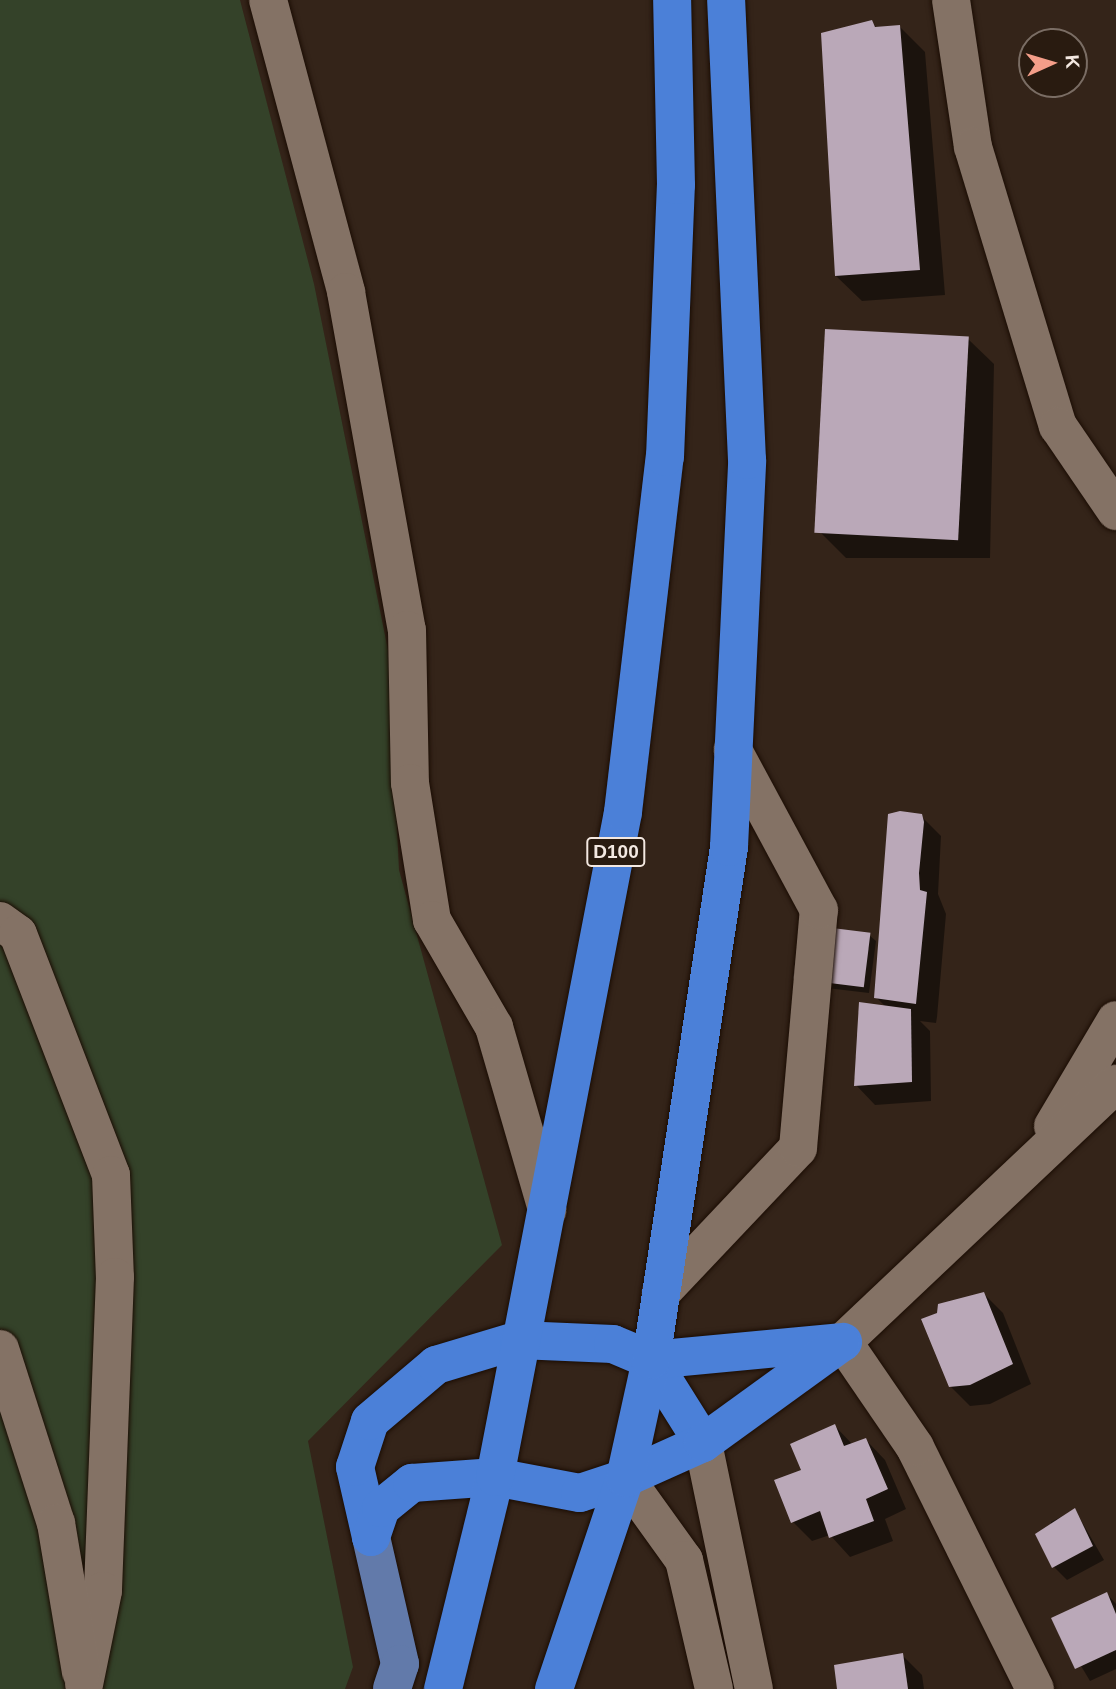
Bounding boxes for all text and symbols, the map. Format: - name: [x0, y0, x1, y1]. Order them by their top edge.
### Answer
- north arrow: [1018, 28, 1088, 98]
- text: K: [1061, 54, 1083, 69]
- road number: D100: [586, 836, 646, 867]

